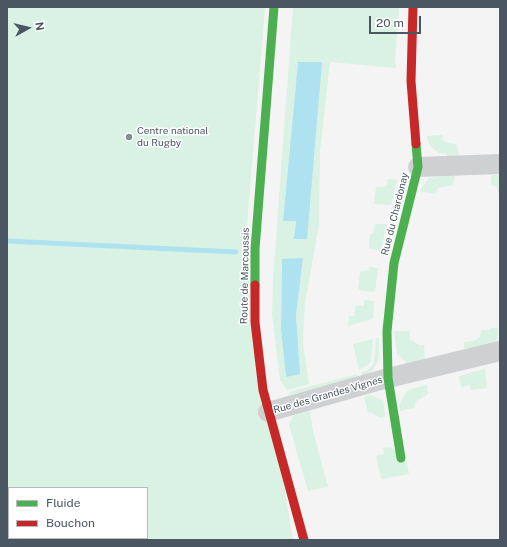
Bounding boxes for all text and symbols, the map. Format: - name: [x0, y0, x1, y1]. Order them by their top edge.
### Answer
- north arrow: [8, 8, 48, 48]
- scale bar: [371, 8, 423, 34]
- text: 20 m: [376, 16, 404, 30]
- text: N: [33, 21, 46, 31]
- place label: Centre national du Rugby: [137, 125, 208, 148]
- marker: Centre national du Rugby: [124, 132, 134, 142]
- street label: Rue du Chardonay: [379, 171, 411, 257]
- street label: Route de Marcoussis: [238, 228, 252, 324]
- street label: Rue des Grandes Vignes: [272, 374, 384, 416]
- legend: [8, 487, 148, 539]
- text: Fluide: [46, 496, 81, 510]
- text: Bouchon: [46, 516, 95, 530]

